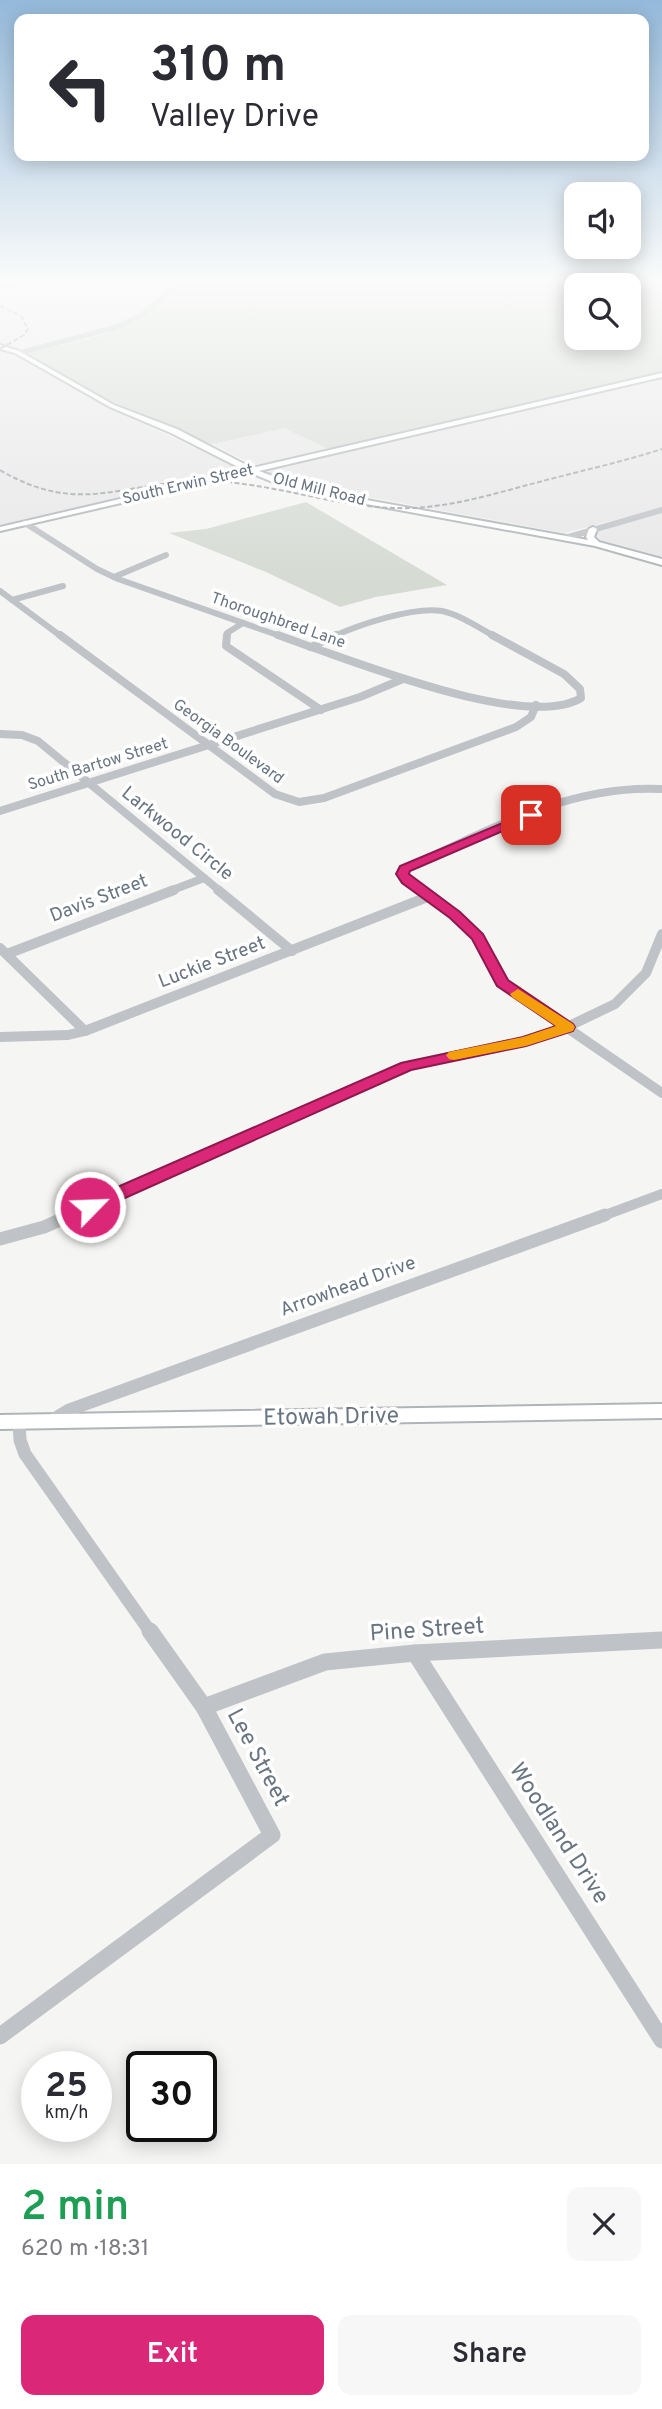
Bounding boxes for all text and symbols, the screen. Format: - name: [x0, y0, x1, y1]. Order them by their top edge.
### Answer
- text: 310 m: [150, 37, 286, 99]
- icon: left: [35, 42, 126, 133]
- text: Valley Drive: [150, 98, 319, 138]
- map controls: [564, 182, 641, 350]
- button: sound: [564, 182, 641, 259]
- button: search: [564, 273, 641, 350]
- street label: South Erwin Street: [121, 460, 255, 510]
- street label: Old Mill Road: [271, 469, 367, 511]
- street label: Thoroughbred Lane: [208, 589, 348, 653]
- street label: Georgia Boulevard: [169, 695, 287, 789]
- street label: South Bartow Street: [26, 734, 170, 796]
- street label: Larkwood Circle: [116, 782, 238, 886]
- pin: [501, 785, 561, 845]
- icon: arrive: [512, 796, 550, 834]
- street label: Davis Street: [47, 869, 151, 929]
- street label: Luckie Street: [155, 932, 269, 994]
- position arrow: [53, 1170, 127, 1244]
- street label: Arrowhead Drive: [277, 1251, 419, 1323]
- street label: Etowah Drive: [263, 1402, 399, 1434]
- street label: Pine Street: [369, 1613, 485, 1649]
- street label: Lee Street: [219, 1704, 295, 1812]
- street label: Woodland Drive: [502, 1758, 614, 1910]
- speed limit sign: 30: [126, 2051, 217, 2142]
- text: 25: [45, 2065, 88, 2109]
- text: km/h: [45, 2102, 88, 2125]
- text: 2 min: [21, 2182, 129, 2235]
- button: close: [567, 2187, 641, 2261]
- text: 620 m · 18:31: [21, 2235, 149, 2264]
- button: Exit: [21, 2315, 324, 2395]
- button: Share: [338, 2315, 641, 2395]

